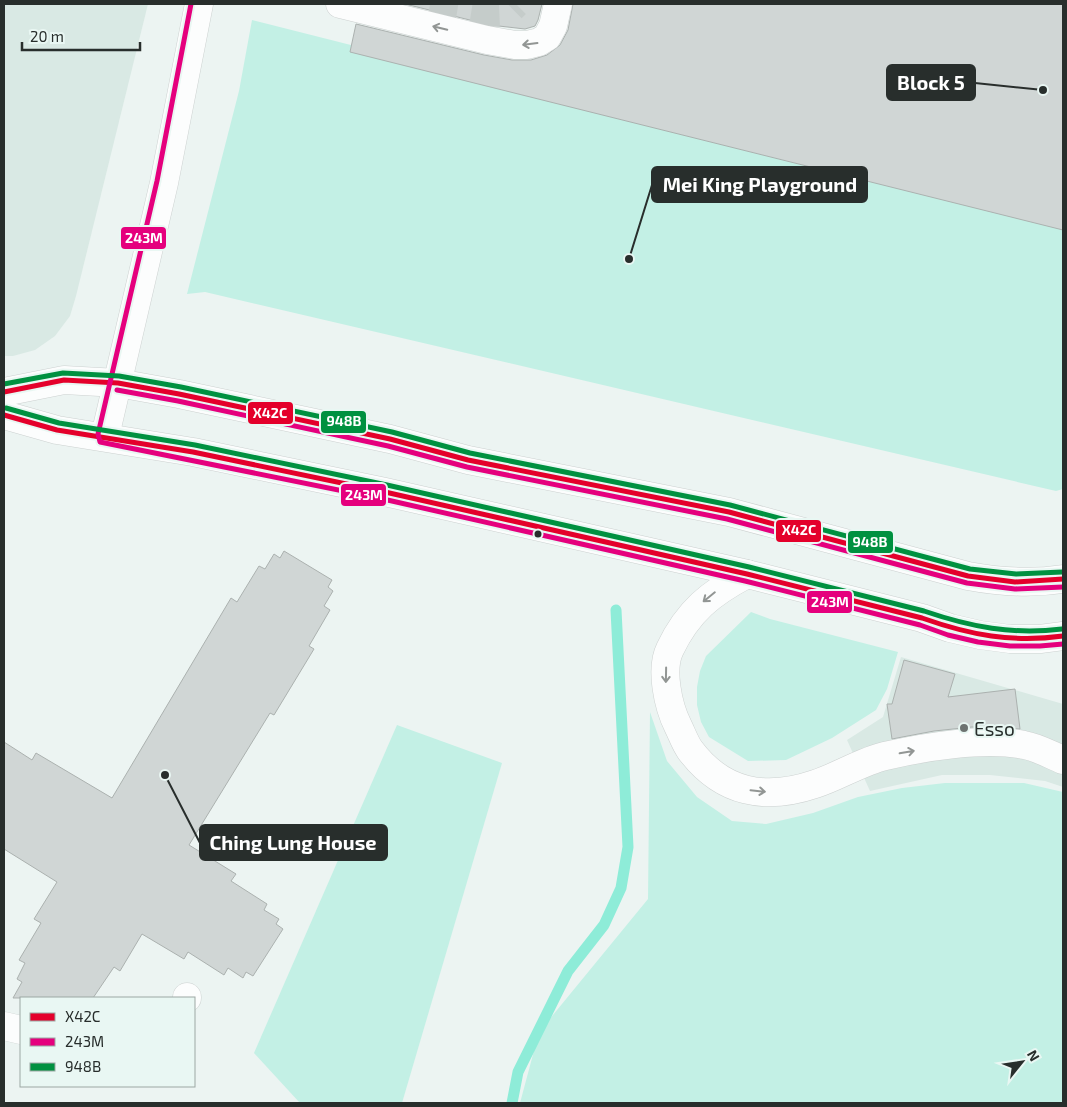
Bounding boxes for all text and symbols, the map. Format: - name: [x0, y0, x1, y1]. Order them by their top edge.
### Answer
- scale bar: [22, 20, 140, 52]
- one-way arrow: [432, 23, 448, 32]
- text: 20 m: [30, 27, 64, 45]
- one-way arrow: [522, 39, 538, 49]
- callout: Block 5: [887, 65, 975, 100]
- text: Block 5: [897, 70, 965, 94]
- callout: Mei King Playground: [652, 167, 867, 202]
- text: Mei King Playground: [663, 172, 857, 197]
- line badge: 243M: [120, 226, 167, 250]
- text: 243M: [125, 229, 163, 246]
- line badge: X42C: [247, 401, 294, 425]
- text: X42C: [253, 404, 287, 421]
- line badge: 948B: [320, 410, 367, 434]
- text: 948B: [327, 412, 361, 429]
- line badge: 243M: [340, 483, 387, 507]
- text: 243M: [345, 486, 383, 503]
- line badge: X42C: [775, 519, 822, 543]
- text: X42C: [782, 521, 816, 538]
- unlabelled marker: [533, 529, 543, 539]
- line badge: 948B: [847, 530, 894, 554]
- text: 948B: [853, 533, 887, 550]
- line badge: 243M: [806, 590, 853, 614]
- one-way arrow: [703, 591, 716, 602]
- text: 243M: [811, 593, 849, 610]
- one-way arrow: [662, 667, 671, 683]
- place label: Esso: [974, 717, 1015, 740]
- marker: Esso: [958, 722, 970, 734]
- one-way arrow: [899, 747, 915, 757]
- one-way arrow: [750, 787, 766, 796]
- callout: Ching Lung House: [200, 825, 387, 860]
- text: Ching Lung House: [209, 830, 377, 854]
- legend: [20, 997, 195, 1087]
- text: X42C: [65, 1007, 101, 1025]
- text: 243M: [65, 1032, 104, 1050]
- north arrow: [997, 1037, 1047, 1087]
- text: N: [1024, 1047, 1044, 1064]
- text: 948B: [65, 1057, 101, 1075]

